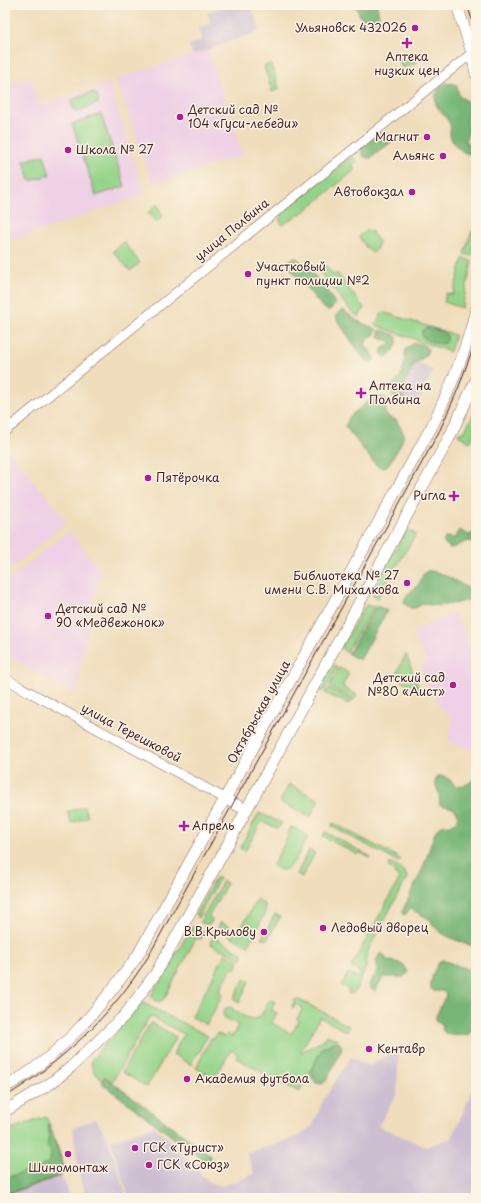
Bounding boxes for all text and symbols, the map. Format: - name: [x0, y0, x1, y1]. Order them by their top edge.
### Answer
- place label: Ульяновск 432026: [295, 18, 407, 36]
- marker: Ульяновск 432026: [410, 23, 420, 33]
- marker: Аптека низких цен: [402, 38, 412, 48]
- place label: Аптека низких цен: [374, 47, 440, 79]
- place label: Детский сад № 104 «Гуси-лебеди»: [187, 100, 298, 132]
- marker: Детский сад № 104 «Гуси-лебеди»: [175, 112, 185, 122]
- place label: Магнит: [375, 127, 420, 145]
- marker: Магнит: [422, 132, 432, 142]
- place label: Школа № 27: [76, 140, 154, 158]
- marker: Школа № 27: [63, 145, 73, 155]
- place label: Альянс: [393, 146, 435, 164]
- marker: Альянс: [438, 151, 448, 161]
- place label: Автовокзал: [334, 182, 404, 200]
- marker: Автовокзал: [407, 187, 417, 197]
- street label: улица Полбина: [190, 193, 273, 265]
- place label: Участковый пункт полиции №2: [256, 257, 370, 289]
- marker: Участковый пункт полиции №2: [243, 269, 253, 279]
- place label: Аптека на Полбина: [369, 376, 431, 408]
- marker: Аптека на Полбина: [356, 388, 366, 398]
- place label: Пятёрочка: [156, 468, 220, 486]
- marker: Пятёрочка: [143, 473, 153, 483]
- place label: Ригла: [413, 486, 447, 504]
- marker: Ригла: [449, 491, 459, 501]
- place label: Библиотека № 27 имени С.В. Михалкова: [264, 566, 400, 598]
- marker: Библиотека № 27 имени С.В. Михалкова: [402, 578, 412, 588]
- place label: Детский сад № 90 «Медвежонок»: [55, 599, 165, 631]
- marker: Детский сад № 90 «Медвежонок»: [43, 611, 53, 621]
- street label: Октябрьская улица: [222, 656, 294, 766]
- place label: Детский сад №80 «Аист»: [367, 668, 445, 700]
- marker: Детский сад №80 «Аист»: [448, 680, 458, 690]
- street label: улица Терешковой: [78, 698, 184, 766]
- place label: Апрель: [192, 816, 234, 834]
- marker: Апрель: [179, 821, 189, 831]
- place label: Ледовый дворец: [331, 918, 429, 936]
- place label: В.В.Крылову: [184, 922, 256, 940]
- marker: Ледовый дворец: [318, 923, 328, 933]
- marker: В.В.Крылову: [259, 927, 269, 937]
- place label: Кентавр: [377, 1039, 425, 1057]
- marker: Кентавр: [364, 1044, 374, 1054]
- place label: Академия футбола: [195, 1069, 310, 1087]
- marker: Академия футбола: [182, 1074, 192, 1084]
- place label: ГСК «Турист»: [143, 1138, 224, 1156]
- marker: ГСК «Турист»: [130, 1143, 140, 1153]
- marker: Шиномонтаж: [63, 1149, 73, 1159]
- place label: ГСК «Союз»: [157, 1155, 230, 1173]
- place label: Шиномонтаж: [28, 1158, 108, 1176]
- marker: ГСК «Союз»: [144, 1160, 154, 1170]

